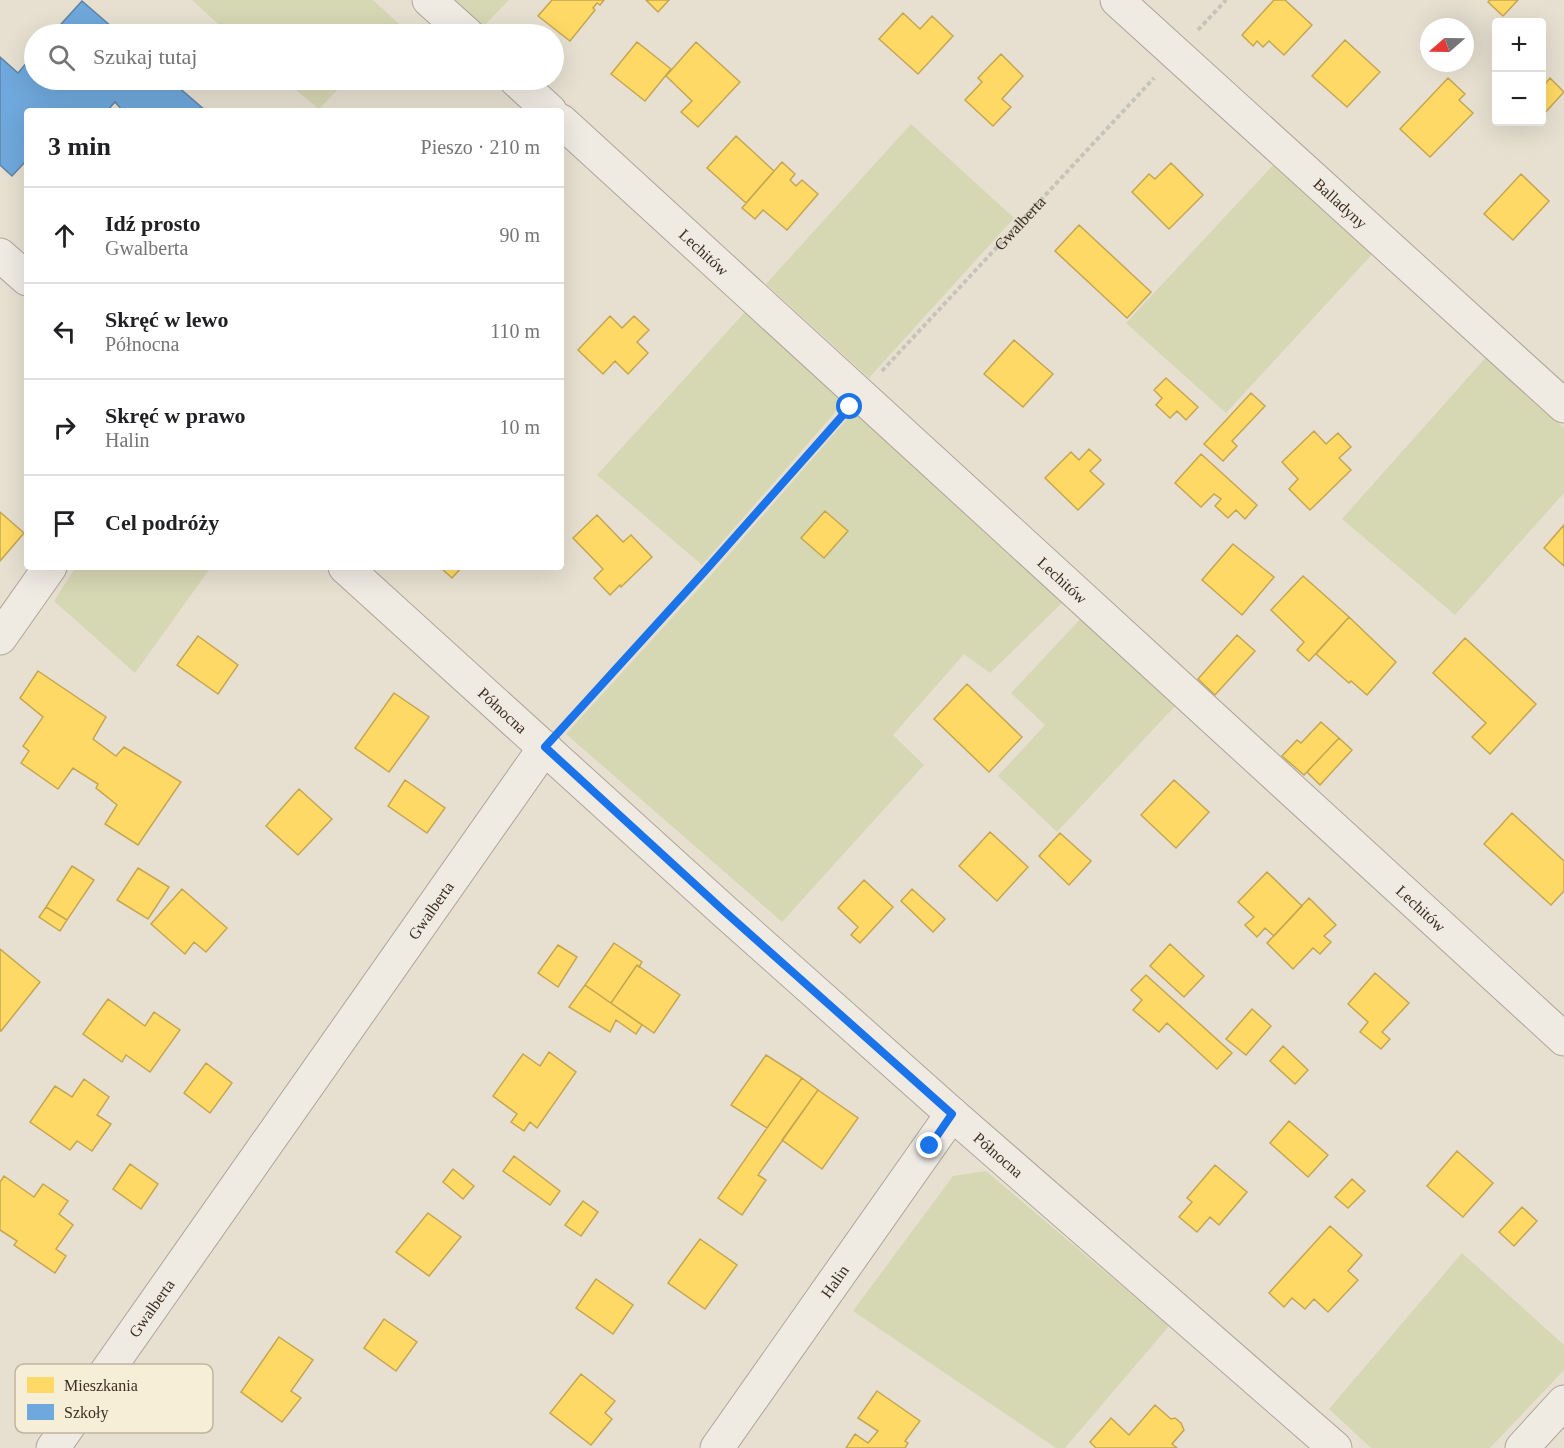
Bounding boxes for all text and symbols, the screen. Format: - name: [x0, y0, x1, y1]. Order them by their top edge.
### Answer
- north arrow: [1420, 18, 1474, 72]
- map controls: [1492, 18, 1546, 126]
- button: +: [1492, 18, 1546, 72]
- search box: [24, 24, 564, 90]
- icon: search: [45, 41, 78, 74]
- text: Szukaj tutaj: [93, 44, 197, 69]
- button: −: [1492, 72, 1546, 126]
- text: 3 min: [48, 132, 111, 161]
- text: Pieszo · 210 m: [421, 136, 540, 158]
- street label: Balladyny: [1310, 175, 1370, 233]
- street label: Gwalberta: [991, 193, 1049, 254]
- text: Idź prosto: [105, 211, 201, 236]
- icon: ahead: [48, 219, 81, 252]
- text: 90 m: [499, 224, 540, 246]
- street label: Lechitów: [676, 226, 732, 279]
- text: Gwalberta: [105, 237, 188, 259]
- text: Skręć w lewo: [105, 307, 228, 332]
- icon: left: [48, 315, 81, 348]
- text: 110 m: [490, 320, 540, 342]
- text: Północna: [105, 333, 179, 355]
- route start: [836, 393, 862, 419]
- text: Skręć w prawo: [105, 403, 246, 428]
- icon: right: [48, 411, 81, 444]
- text: 10 m: [499, 416, 540, 438]
- text: Halin: [105, 429, 149, 451]
- icon: arrive: [48, 507, 81, 540]
- text: Cel podróży: [105, 510, 219, 535]
- street label: Lechitów: [1034, 554, 1091, 607]
- street label: Północna: [475, 684, 530, 737]
- street label: Gwalberta: [405, 878, 457, 943]
- street label: Lechitów: [1393, 882, 1449, 936]
- street label: Północna: [970, 1129, 1026, 1181]
- route end: [916, 1132, 942, 1158]
- street label: Halin: [818, 1262, 852, 1301]
- street label: Gwalberta: [126, 1276, 178, 1340]
- legend: [15, 1364, 213, 1433]
- text: Mieszkania: [64, 1377, 138, 1394]
- text: Szkoły: [64, 1404, 108, 1422]

